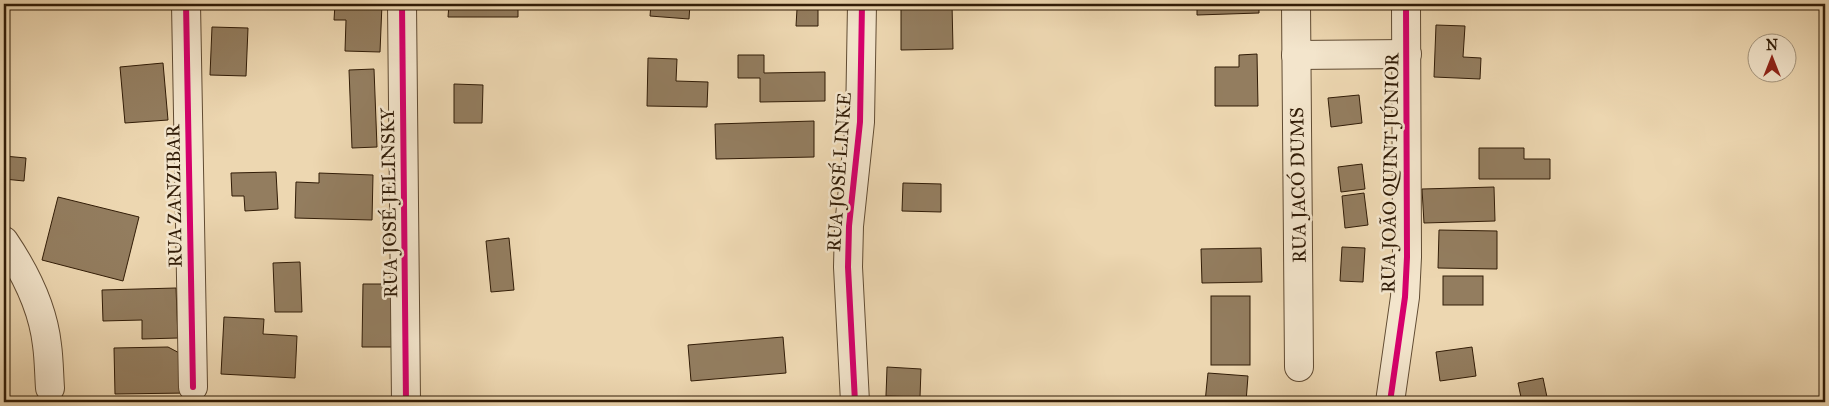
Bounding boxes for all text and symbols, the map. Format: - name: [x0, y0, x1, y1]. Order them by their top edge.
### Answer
- north arrow: [1746, 32, 1796, 82]
- text: N: [1766, 37, 1778, 54]
- street label: RUA JOÃO QUINT JÚNIOR: [1375, 52, 1405, 293]
- street label: RUA JOSÉ LINKE: [821, 91, 857, 253]
- street label: RUA JOSÉ JELINSKY: [375, 107, 403, 298]
- street label: RUA JACÓ DUMS: [1284, 107, 1312, 263]
- street label: RUA ZANZIBAR: [161, 123, 187, 268]

